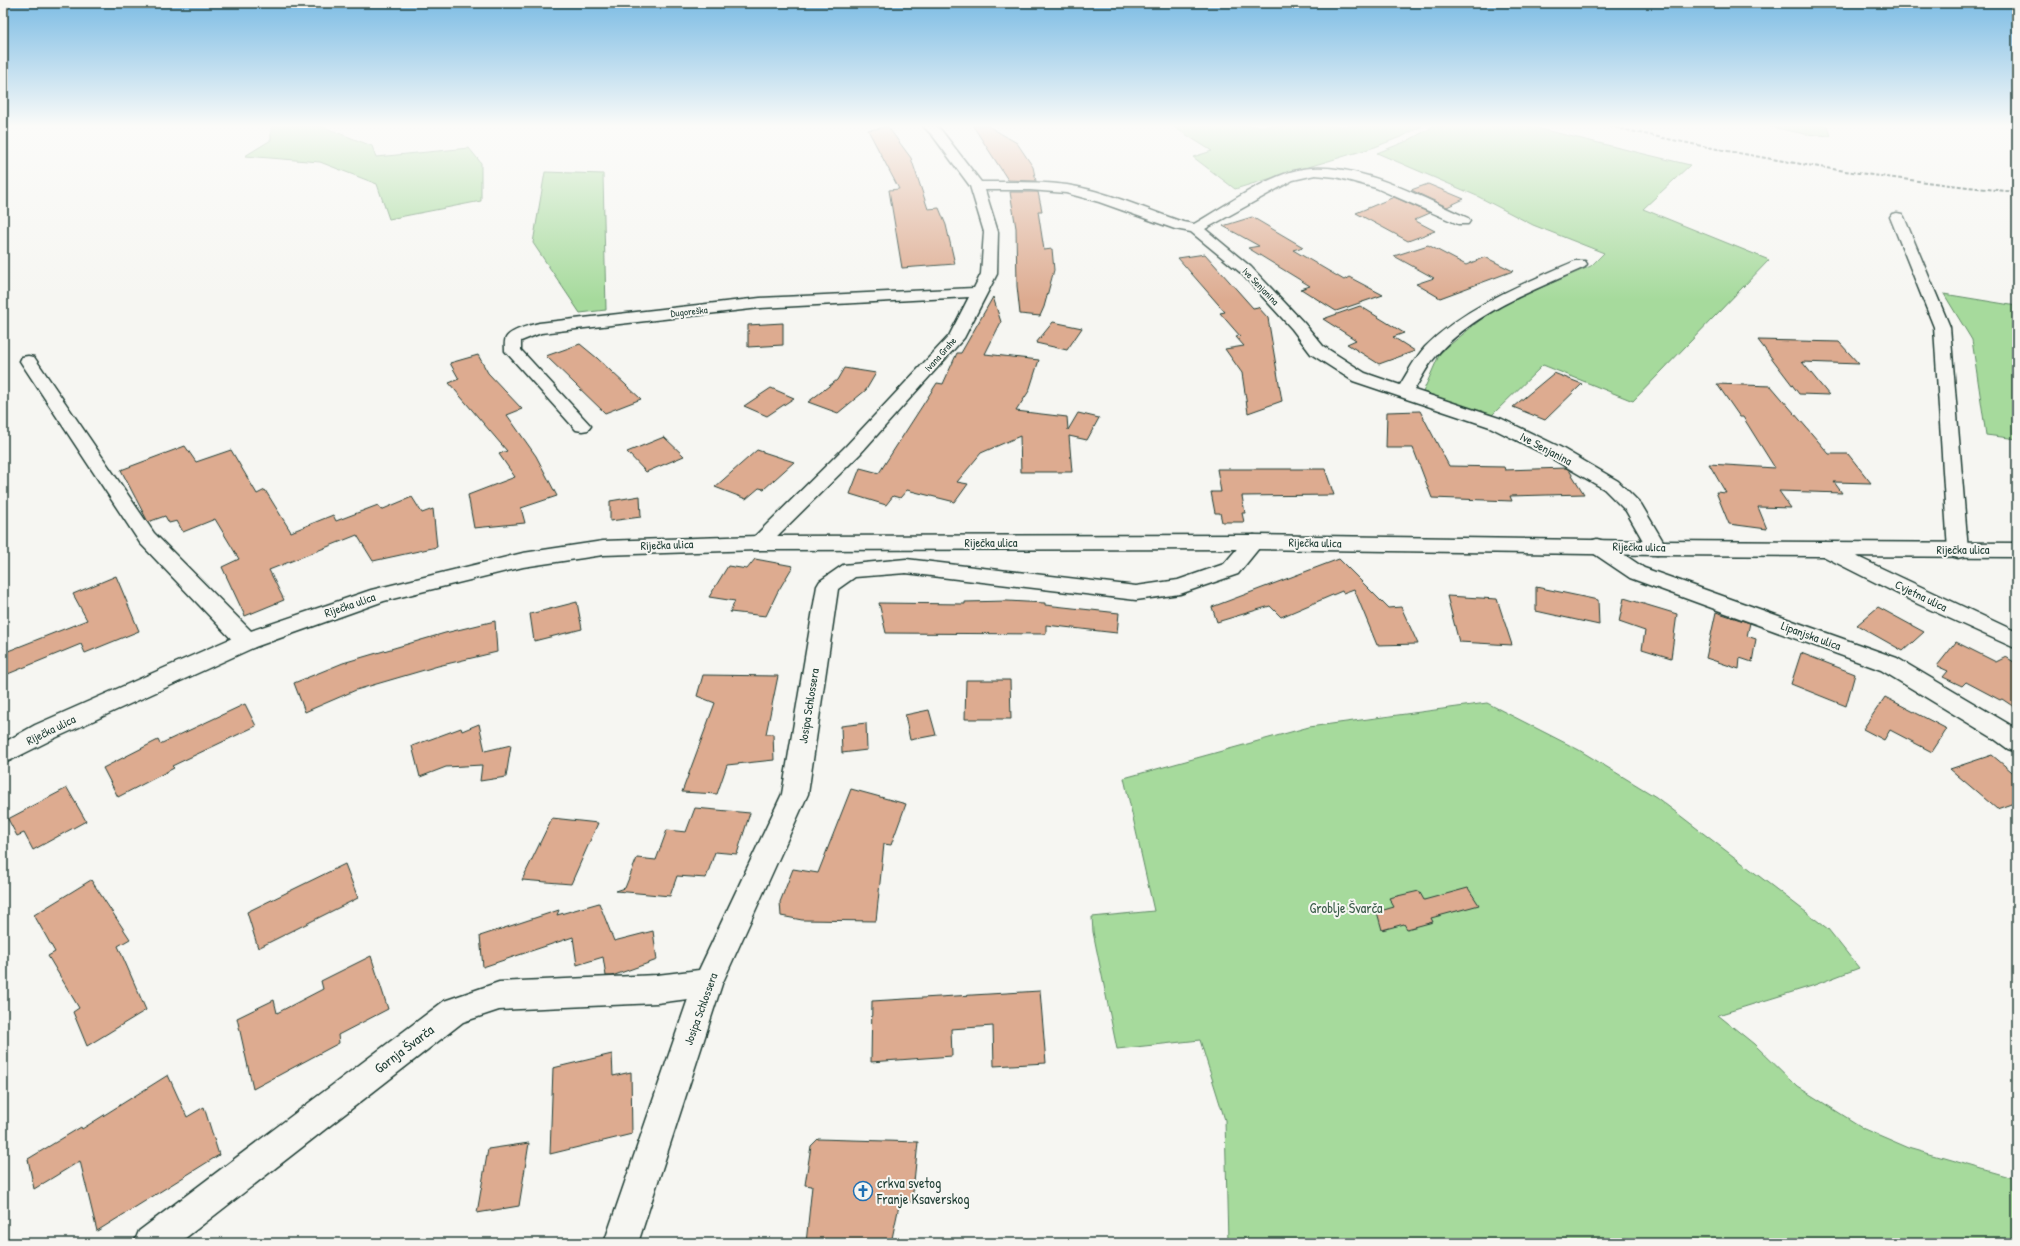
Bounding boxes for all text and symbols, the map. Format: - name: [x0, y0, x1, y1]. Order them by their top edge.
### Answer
- street label: Ive Senjanina: [1240, 265, 1282, 308]
- street label: Dugoreška: [670, 303, 708, 320]
- street label: Ivana Grahe: [922, 334, 959, 374]
- street label: Ive Senjanina: [1517, 428, 1575, 469]
- street label: Riječka ulica: [965, 534, 1018, 551]
- street label: Riječka ulica: [1288, 534, 1342, 551]
- street label: Riječka ulica: [640, 535, 694, 554]
- street label: Riječka ulica: [1612, 538, 1666, 555]
- street label: Riječka ulica: [1937, 541, 1990, 558]
- street label: Cvjetna ulica: [1892, 576, 1950, 616]
- street label: Riječka ulica: [322, 588, 378, 621]
- street label: Lipanjska ulica: [1779, 617, 1844, 654]
- street label: Josipa Schlossera: [794, 667, 823, 745]
- street label: Riječka ulica: [23, 710, 79, 749]
- park label: Groblje Švarča: [1309, 898, 1383, 918]
- street label: Josipa Schlossera: [680, 970, 722, 1047]
- street label: Gornja Švarča: [370, 1020, 438, 1078]
- place label: crkva svetog Franje Ksaverskog: [876, 1173, 969, 1209]
- church icon: crkva svetog Franje Ksaverskog: [852, 1180, 874, 1202]

